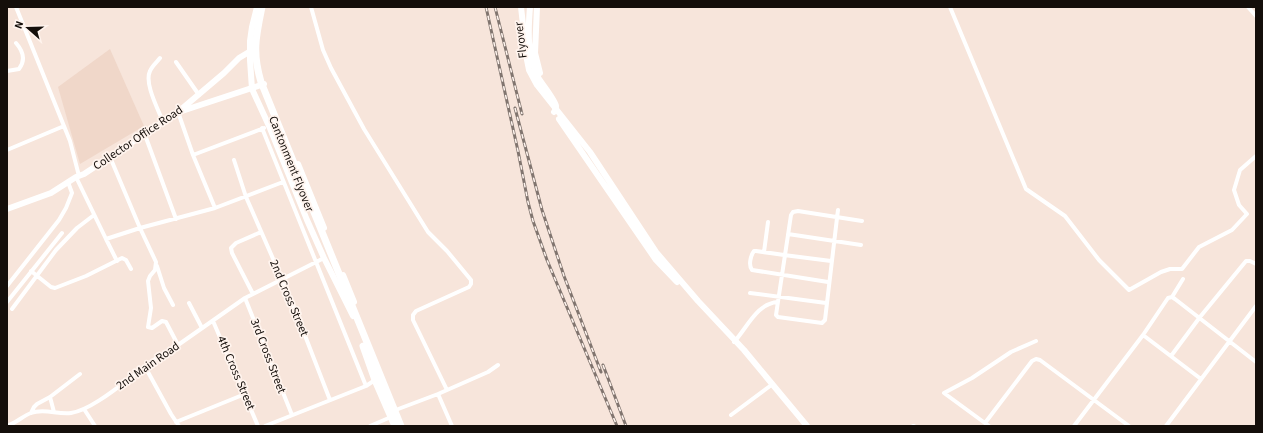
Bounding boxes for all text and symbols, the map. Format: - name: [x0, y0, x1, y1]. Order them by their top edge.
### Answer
- north arrow: [8, 8, 48, 48]
- text: N: [11, 19, 27, 31]
- street label: Flyover: [510, 20, 532, 59]
- street label: Collector Office Road: [90, 102, 186, 174]
- street label: Cantonment Flyover: [264, 114, 318, 215]
- street label: 2nd Cross Street: [265, 257, 313, 339]
- street label: 3rd Cross Street: [246, 316, 290, 396]
- street label: 4th Cross Street: [213, 333, 259, 413]
- street label: 2nd Main Road: [113, 338, 183, 394]

